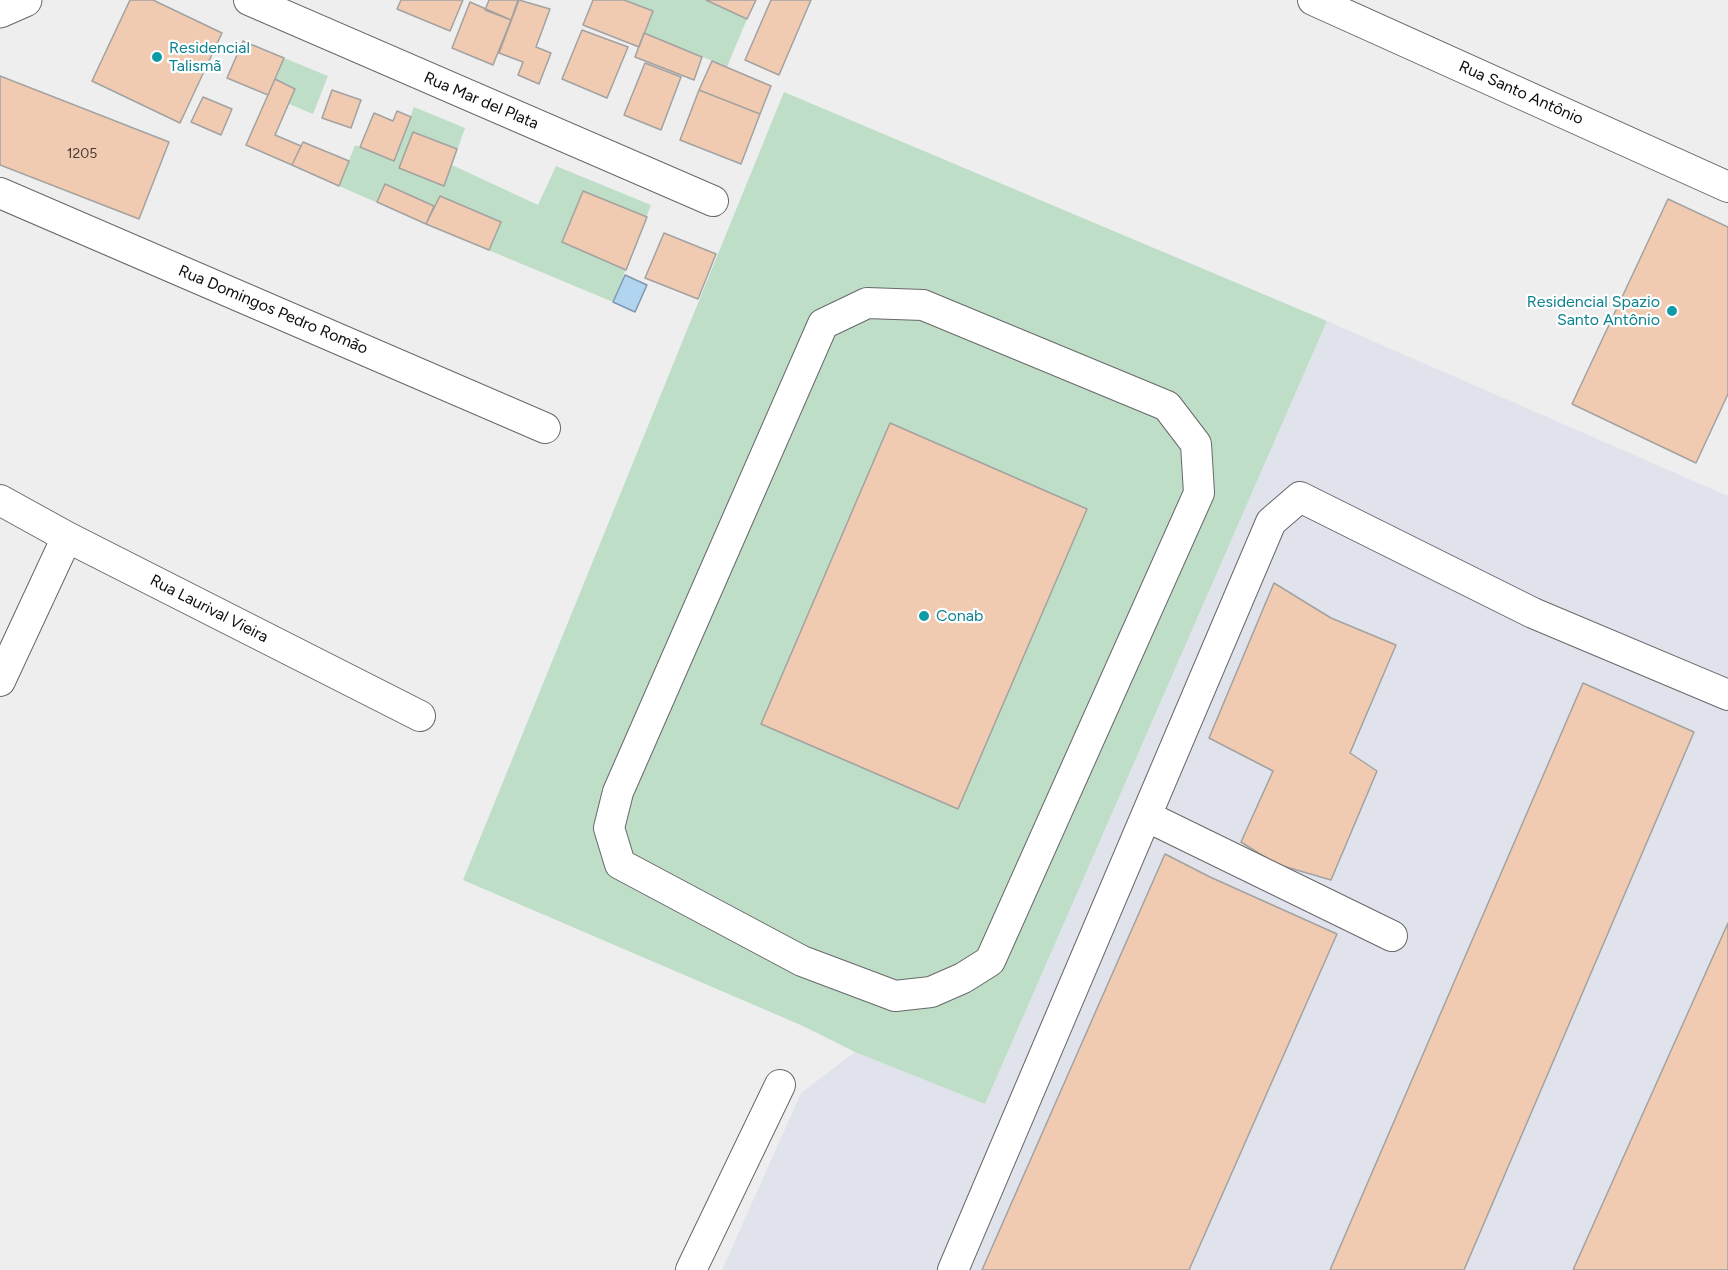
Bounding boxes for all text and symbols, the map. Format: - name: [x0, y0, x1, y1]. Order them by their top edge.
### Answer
- place label: Residencial Talismã: [169, 38, 250, 76]
- marker: Residencial Talismã: [150, 50, 164, 64]
- street label: Rua Santo Antônio: [1456, 57, 1586, 129]
- street label: Rua Mar del Plata: [421, 68, 541, 134]
- house number: 1205: [67, 146, 97, 162]
- street label: Rua Domingos Pedro Romão: [175, 261, 371, 359]
- place label: Residencial Spazio Santo Antônio: [1527, 292, 1660, 330]
- marker: Residencial Spazio Santo Antônio: [1665, 304, 1679, 318]
- street label: Rua Laurival Vieira: [147, 571, 271, 647]
- place label: Conab: [936, 606, 983, 626]
- marker: Conab: [917, 609, 931, 623]

